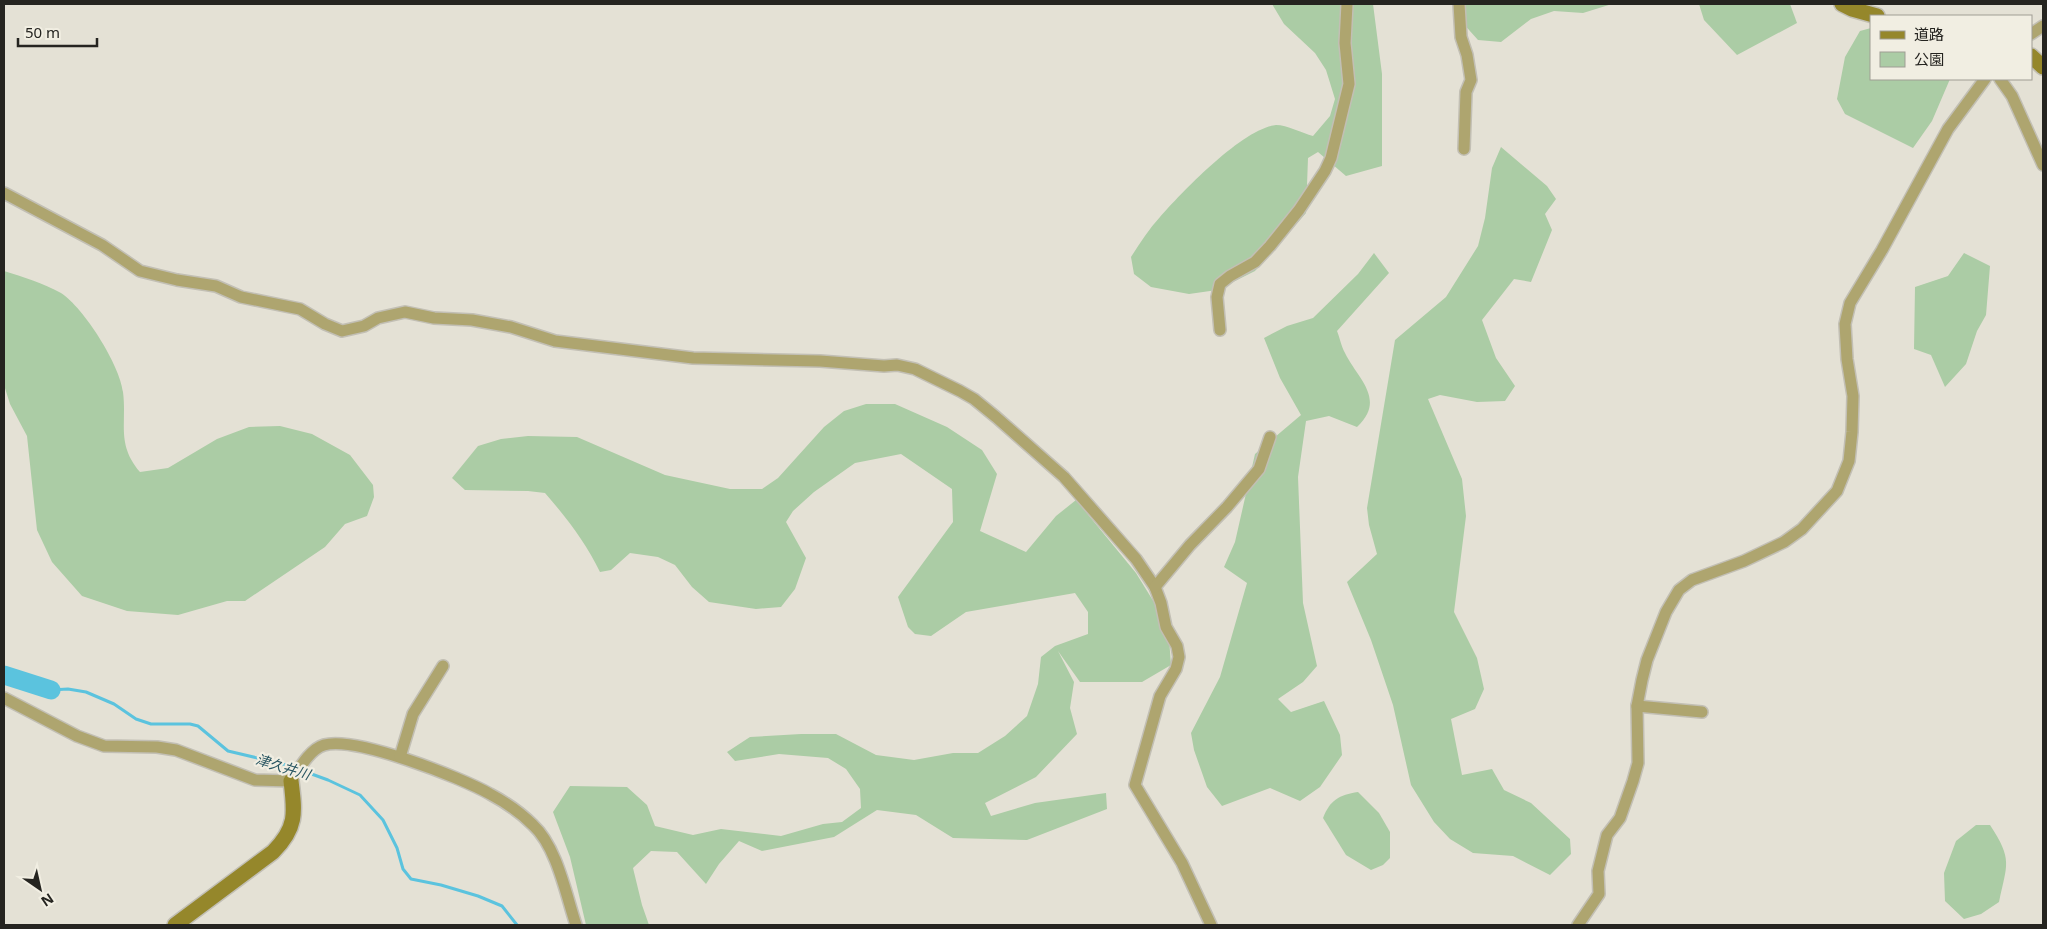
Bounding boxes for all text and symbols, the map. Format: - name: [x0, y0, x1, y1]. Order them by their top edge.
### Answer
- scale bar: [18, 15, 96, 47]
- legend: [1870, 15, 2032, 80]
- text: 50 m: [25, 22, 60, 42]
- text: 道路: [1914, 24, 1944, 44]
- text: 公園: [1914, 49, 1944, 69]
- water label: 津久井川: [254, 749, 315, 784]
- north arrow: [15, 864, 65, 914]
- text: N: [38, 889, 58, 911]

